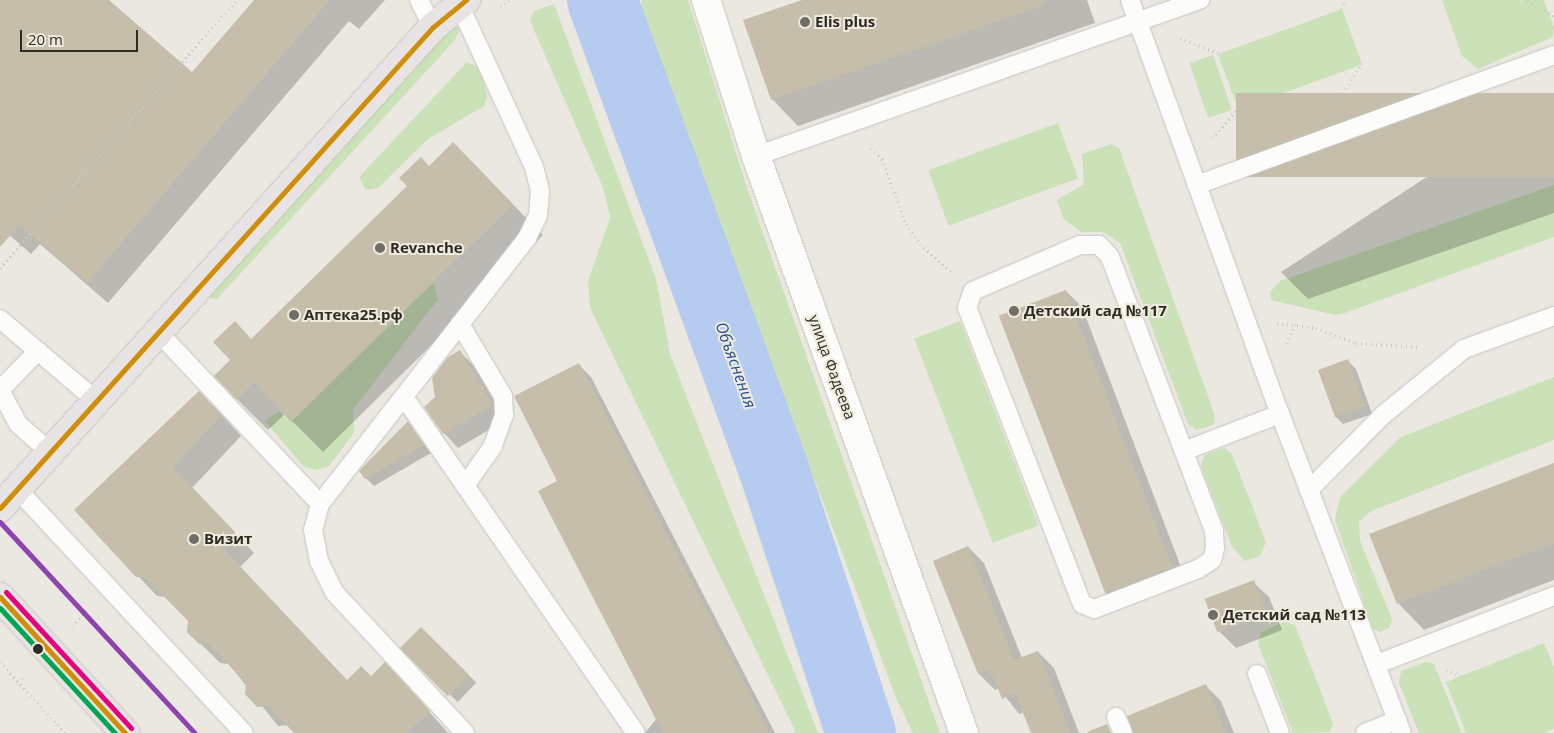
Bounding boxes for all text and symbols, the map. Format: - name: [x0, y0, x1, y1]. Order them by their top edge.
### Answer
- place label: Elis plus: [815, 13, 875, 31]
- marker: Elis plus: [799, 16, 811, 28]
- scale bar: [22, 20, 140, 52]
- text: 20 m: [28, 29, 63, 49]
- place label: Revanche: [390, 239, 463, 257]
- marker: Revanche: [374, 242, 386, 254]
- place label: Детский сад №117: [1024, 302, 1167, 320]
- marker: Детский сад №117: [1008, 305, 1020, 317]
- place label: Аптека25.рф: [304, 306, 403, 324]
- marker: Аптека25.рф: [288, 309, 300, 321]
- street label: улица Фадеева: [805, 312, 859, 422]
- water label: Объяснения: [712, 319, 760, 411]
- place label: Визит: [204, 530, 252, 548]
- marker: Визит: [188, 533, 200, 545]
- place label: Детский сад №113: [1223, 606, 1366, 624]
- marker: Детский сад №113: [1207, 609, 1219, 621]
- unlabelled marker: [33, 644, 43, 654]

